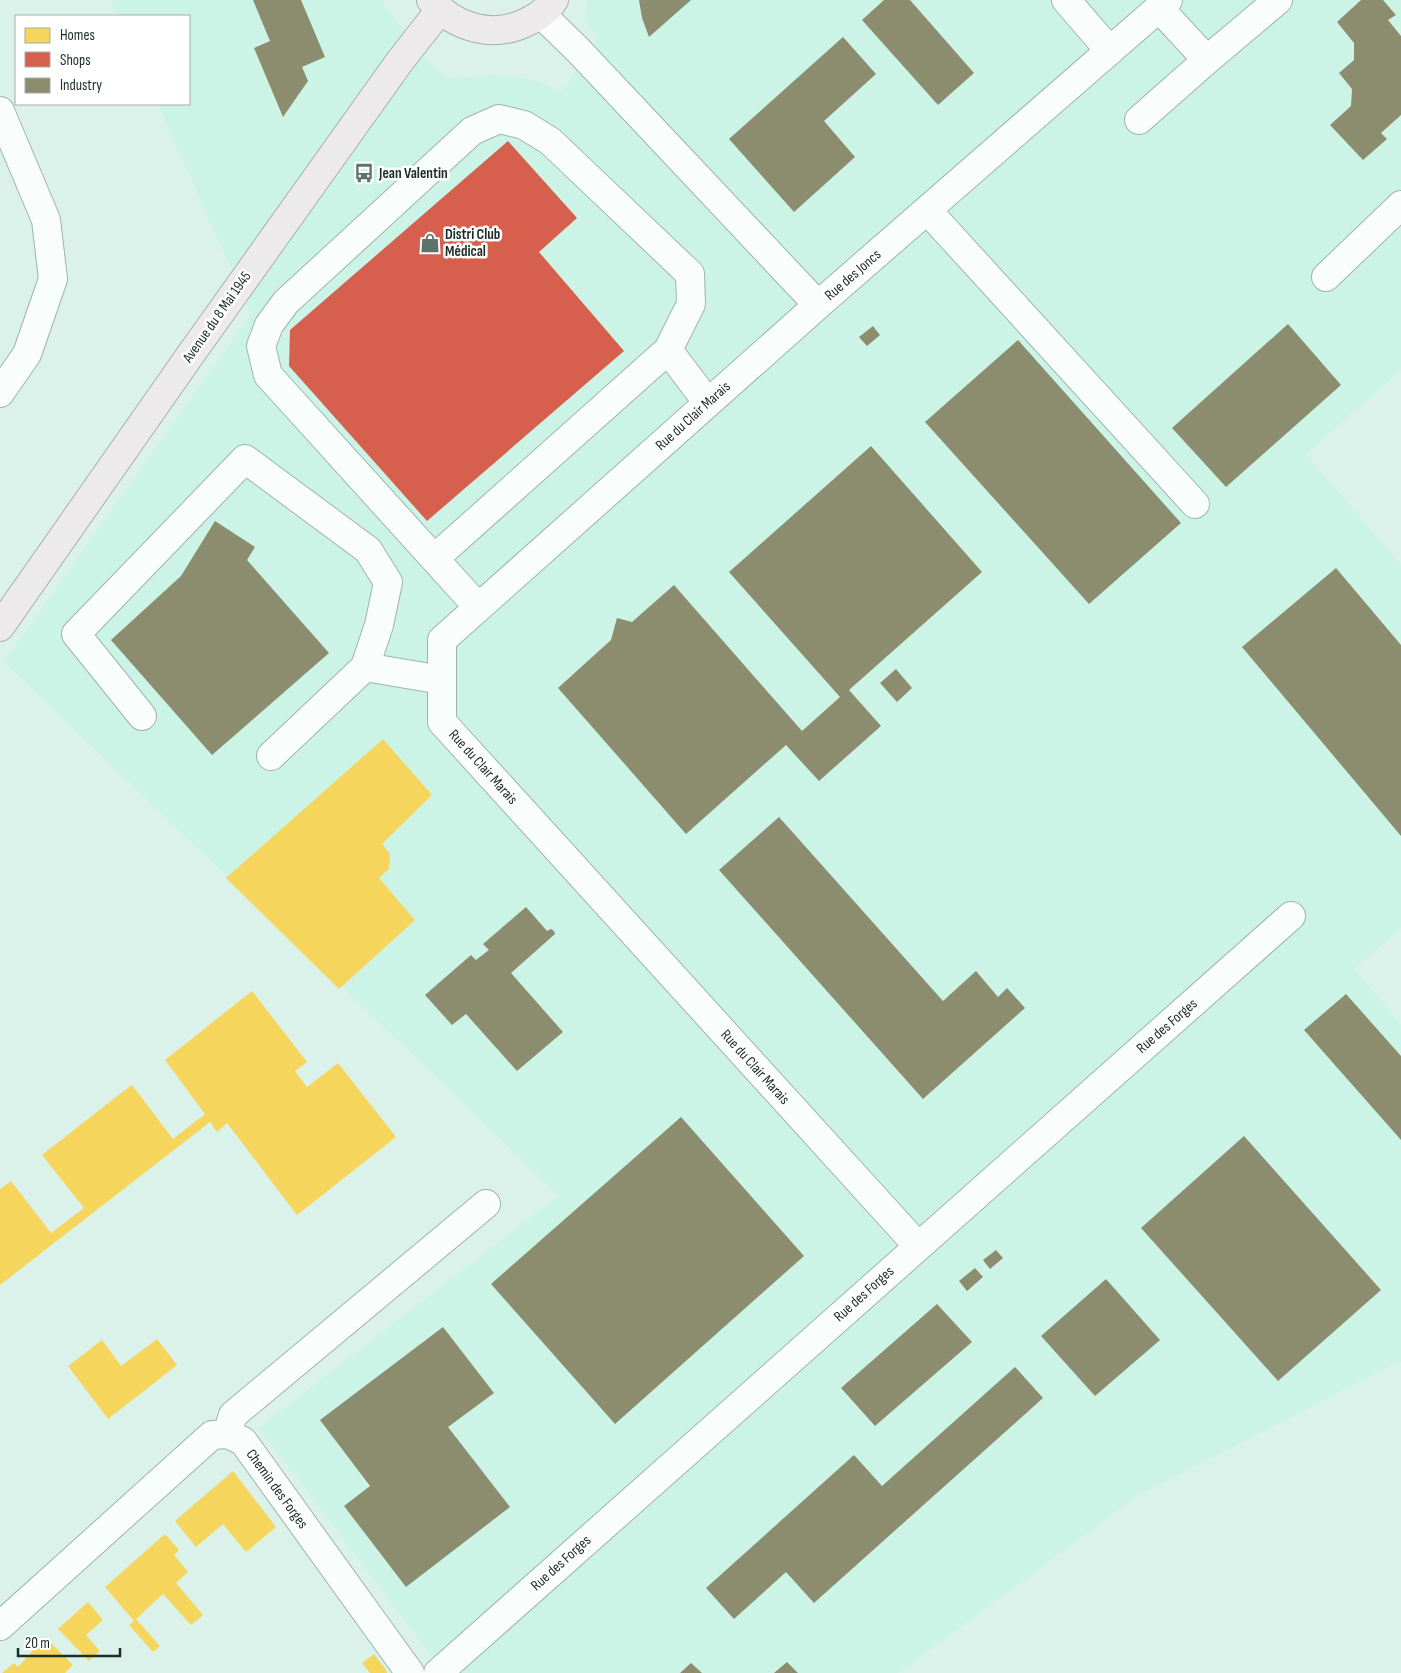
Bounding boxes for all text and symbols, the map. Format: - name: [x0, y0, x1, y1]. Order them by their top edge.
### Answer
- legend: [15, 15, 190, 105]
- text: Homes: [60, 26, 95, 45]
- text: Shops: [60, 51, 91, 70]
- text: Industry: [60, 76, 102, 95]
- bus stop icon: Jean Valentin: [353, 162, 375, 184]
- place label: Jean Valentin: [378, 164, 448, 183]
- place label: Distri Club Médical: [445, 225, 500, 261]
- shop icon: Distri Club Médical: [419, 232, 441, 254]
- street label: Rue des Joncs: [821, 245, 885, 305]
- street label: Avenue du 8 Mai 1945: [178, 268, 255, 367]
- street label: Rue du Clair Marais: [652, 377, 734, 455]
- street label: Rue du Clair Marais: [444, 726, 522, 808]
- street label: Rue des Forges: [1133, 994, 1201, 1058]
- street label: Rue du Clair Marais: [716, 1026, 794, 1108]
- street label: Rue des Forges: [830, 1262, 898, 1326]
- street label: Chemin des Forges: [242, 1445, 312, 1533]
- street label: Rue des Forges: [527, 1531, 595, 1595]
- scale bar: [18, 1626, 120, 1658]
- text: 20 m: [25, 1634, 50, 1653]

